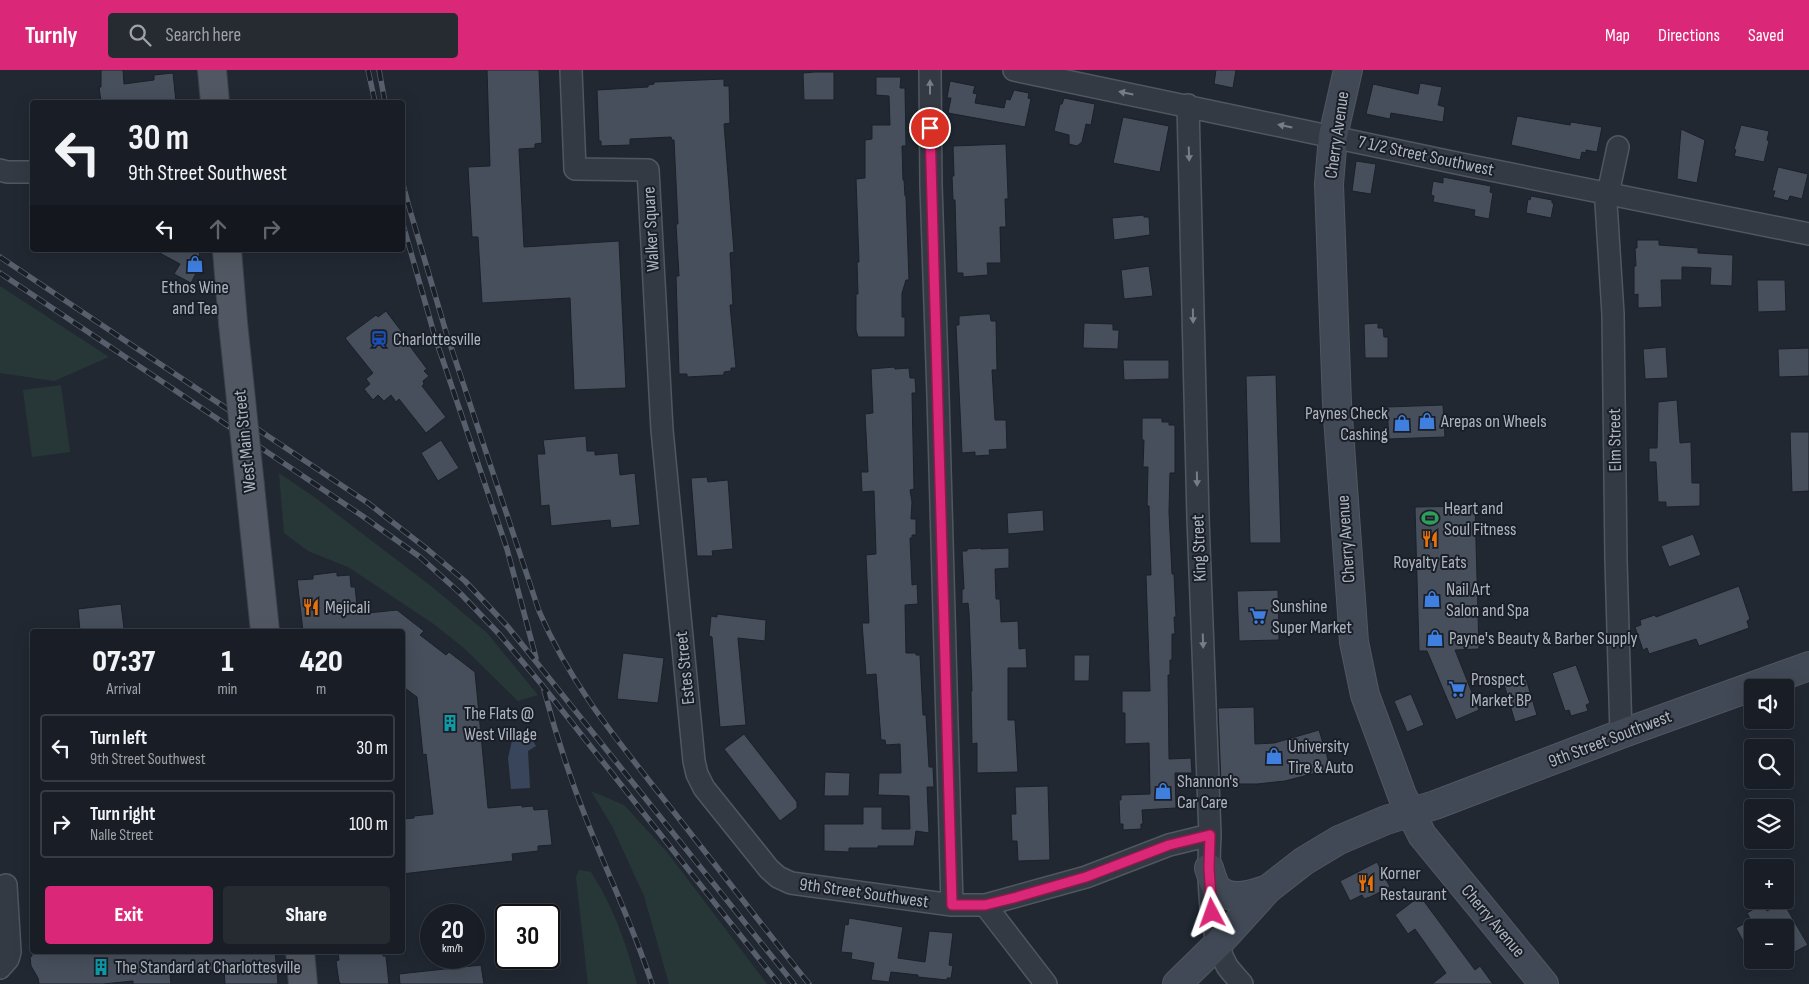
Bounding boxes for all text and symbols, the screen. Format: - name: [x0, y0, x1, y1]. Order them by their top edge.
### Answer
- search box: [108, 13, 458, 58]
- text: Turnly: [25, 21, 78, 50]
- icon: search: [126, 21, 154, 49]
- text: Search here: [166, 24, 241, 47]
- text: Map: [1605, 25, 1630, 46]
- text: Directions: [1658, 25, 1720, 46]
- text: Saved: [1748, 25, 1784, 46]
- one-way arrow: [926, 78, 934, 94]
- one-way arrow: [1119, 89, 1134, 97]
- street label: Cherry Avenue: [1320, 90, 1354, 180]
- pin: [909, 107, 951, 149]
- icon: arrive: [916, 114, 944, 142]
- text: 30 m: [128, 117, 189, 160]
- icon: left: [45, 120, 110, 185]
- one-way arrow: [1278, 122, 1293, 130]
- street label: 7 1/2 Street Southwest: [1356, 131, 1496, 181]
- one-way arrow: [1185, 146, 1193, 162]
- text: 9th Street Southwest: [128, 160, 287, 187]
- street label: Walker Square: [638, 186, 664, 272]
- icon: left: [151, 215, 179, 243]
- icon: ahead: [204, 215, 232, 243]
- icon: right: [257, 215, 285, 243]
- shop icon: Ethos Wine and Tea: [185, 254, 205, 274]
- place label: Ethos Wine and Tea: [161, 277, 229, 319]
- one-way arrow: [1190, 309, 1198, 325]
- station icon: Charlottesville: [369, 329, 389, 349]
- place label: Charlottesville: [393, 329, 481, 350]
- street label: West Main Street: [229, 388, 261, 493]
- place label: Paynes Check Cashing: [1305, 403, 1388, 445]
- street label: Elm Street: [1604, 408, 1626, 472]
- shop icon: Arepas on Wheels: [1417, 411, 1437, 431]
- place label: Arepas on Wheels: [1440, 411, 1547, 432]
- shop icon: Paynes Check Cashing: [1392, 413, 1412, 433]
- one-way arrow: [1193, 471, 1201, 487]
- street label: Cherry Avenue: [1332, 494, 1360, 584]
- place label: Heart and Soul Fitness: [1444, 498, 1517, 540]
- sports icon: Heart and Soul Fitness: [1420, 508, 1440, 528]
- street label: King Street: [1187, 514, 1211, 582]
- restaurant icon: Royalty Eats: [1420, 529, 1440, 549]
- place label: Royalty Eats: [1393, 552, 1467, 573]
- place label: Nail Art Salon and Spa: [1446, 579, 1529, 621]
- shop icon: Nail Art Salon and Spa: [1422, 589, 1442, 609]
- place label: Sunshine Super Market: [1272, 596, 1353, 638]
- restaurant icon: Mejicali: [301, 597, 321, 617]
- place label: Mejicali: [325, 597, 370, 618]
- supermarket icon: Sunshine Super Market: [1248, 606, 1268, 626]
- shop icon: Payne's Beauty & Barber Supply: [1425, 628, 1445, 648]
- place label: Payne's Beauty & Barber Supply: [1449, 628, 1638, 649]
- street label: Estes Street: [671, 630, 699, 706]
- one-way arrow: [1199, 634, 1207, 650]
- text: 07:37: [92, 644, 155, 680]
- text: 1: [221, 644, 234, 680]
- text: 420: [300, 644, 343, 680]
- place label: Prospect Market BP: [1471, 669, 1532, 711]
- supermarket icon: Prospect Market BP: [1447, 679, 1467, 699]
- map controls: [1744, 679, 1794, 969]
- button: sound: [1744, 679, 1794, 729]
- text: Arrival: [106, 680, 141, 699]
- text: min: [217, 680, 237, 699]
- text: m: [316, 680, 326, 699]
- place label: The Flats @ West Village: [464, 703, 537, 745]
- street label: 9th Street Southwest: [1546, 706, 1675, 772]
- building icon: The Flats @ West Village: [440, 713, 460, 733]
- text: Turn left: [90, 727, 147, 750]
- icon: left: [47, 734, 75, 762]
- place label: University Tire & Auto: [1288, 736, 1354, 778]
- text: 30 m: [356, 737, 388, 760]
- button: search: [1744, 739, 1794, 789]
- shop icon: University Tire & Auto: [1264, 746, 1284, 766]
- text: 9th Street Southwest: [90, 750, 206, 769]
- place label: Shannon's Car Care: [1177, 771, 1239, 813]
- shop icon: Shannon's Car Care: [1153, 781, 1173, 801]
- button: layers: [1744, 799, 1794, 849]
- text: Turn right: [90, 803, 155, 826]
- icon: right: [47, 810, 75, 838]
- text: 100 m: [349, 813, 388, 836]
- text: Nalle Street: [90, 826, 153, 845]
- button: +: [1744, 859, 1794, 909]
- place label: Korner Restaurant: [1380, 863, 1447, 905]
- restaurant icon: Korner Restaurant: [1356, 873, 1376, 893]
- street label: 9th Street Southwest: [798, 874, 930, 913]
- street label: Cherry Avenue: [1457, 881, 1529, 961]
- button: Exit: [45, 886, 213, 944]
- button: Share: [223, 886, 390, 944]
- position arrow: [1185, 886, 1237, 938]
- speed limit sign: 30: [495, 904, 560, 969]
- text: 20: [441, 915, 464, 946]
- button: −: [1744, 919, 1794, 969]
- text: km/h: [442, 941, 463, 956]
- building icon: The Standard at Charlottesville: [91, 957, 111, 977]
- place label: The Standard at Charlottesville: [115, 957, 301, 978]

